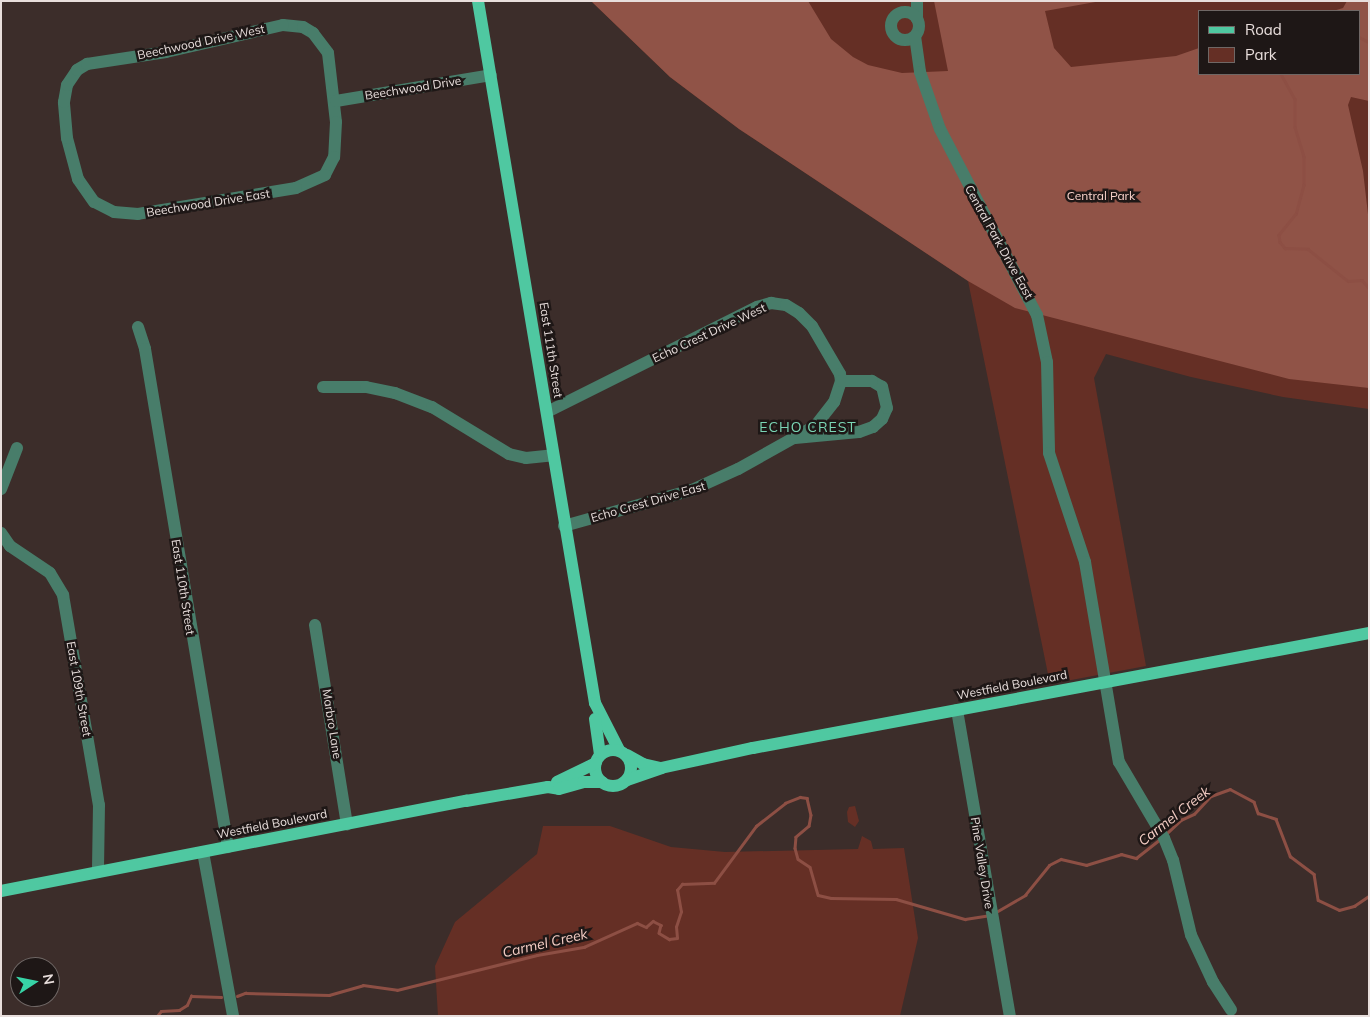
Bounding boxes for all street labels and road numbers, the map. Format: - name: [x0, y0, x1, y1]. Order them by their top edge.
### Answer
- street label: Beechwood Drive West: [136, 21, 266, 63]
- street label: Beechwood Drive: [364, 73, 462, 103]
- street label: Central Park Drive East: [962, 183, 1036, 301]
- street label: Beechwood Drive East: [145, 186, 271, 220]
- street label: Echo Crest Drive West: [650, 300, 768, 366]
- street label: East 111th Street: [536, 301, 566, 399]
- street label: Echo Crest Drive East: [589, 479, 707, 525]
- street label: East 110th Street: [168, 538, 198, 636]
- street label: East 109th Street: [64, 640, 94, 738]
- street label: Westfield Boulevard: [956, 667, 1068, 703]
- street label: Marbro Lane: [319, 688, 345, 760]
- street label: Westfield Boulevard: [216, 806, 328, 842]
- street label: Pine Valley Drive: [968, 816, 996, 910]

